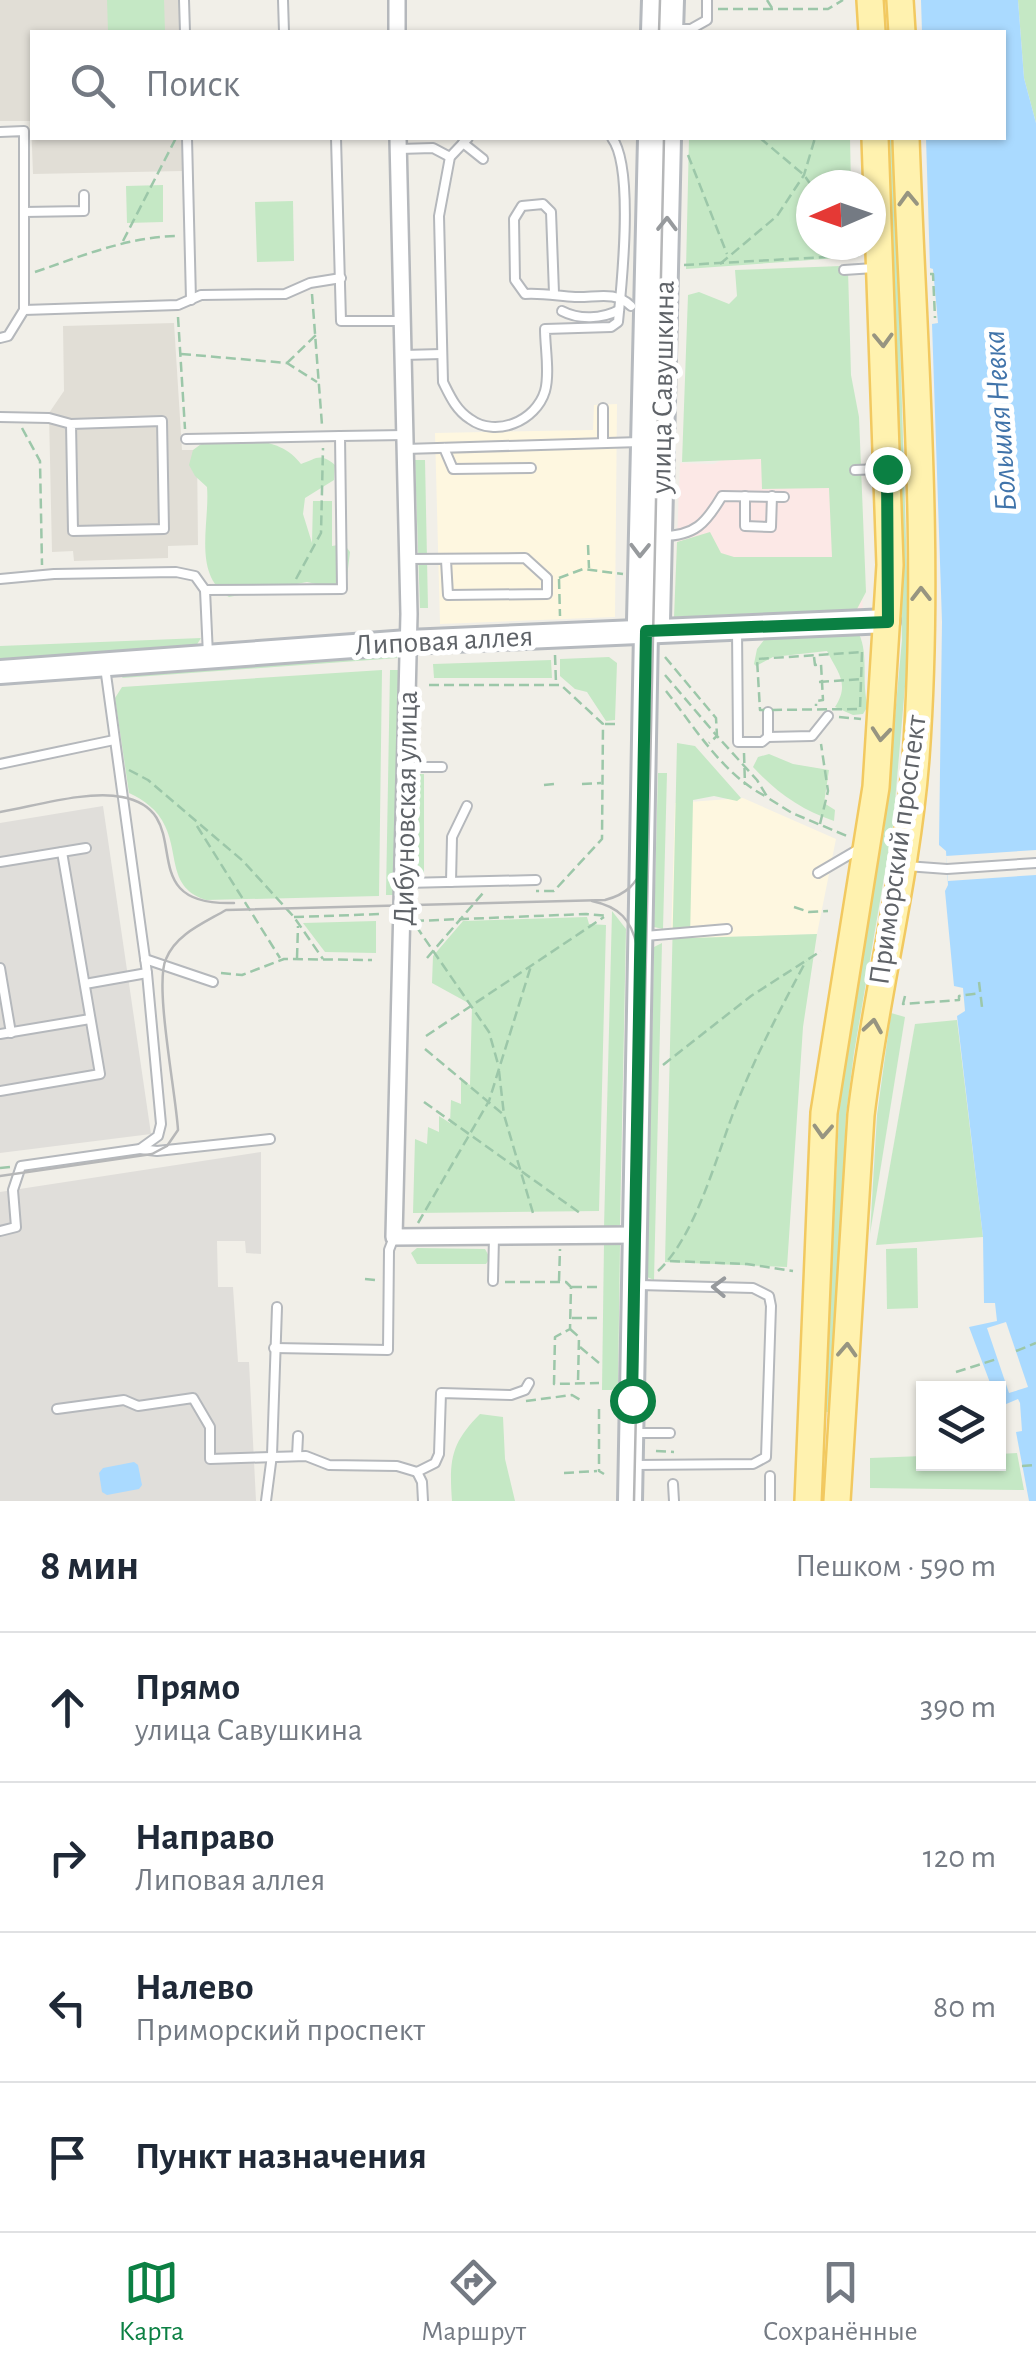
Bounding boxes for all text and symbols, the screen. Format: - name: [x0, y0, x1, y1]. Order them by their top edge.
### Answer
- search box: [30, 30, 1006, 140]
- icon: search: [65, 58, 120, 113]
- text: Поиск: [145, 66, 240, 104]
- north arrow: [796, 170, 886, 260]
- one-way arrow: [898, 191, 919, 207]
- one-way arrow: [657, 215, 678, 231]
- street label: улица Савушкина: [646, 280, 680, 495]
- water label: Большая Невка: [978, 329, 1022, 513]
- one-way arrow: [872, 332, 893, 348]
- route end: [865, 447, 911, 493]
- one-way arrow: [630, 542, 651, 558]
- one-way arrow: [910, 585, 932, 600]
- street label: Липовая аллея: [354, 621, 534, 661]
- street label: Дибуновская улица: [389, 690, 423, 926]
- street label: Приморский проспект: [864, 713, 932, 987]
- one-way arrow: [870, 727, 892, 743]
- one-way arrow: [861, 1018, 882, 1035]
- one-way arrow: [813, 1124, 834, 1140]
- one-way arrow: [710, 1277, 726, 1298]
- one-way arrow: [836, 1342, 857, 1358]
- route start: [610, 1378, 656, 1424]
- map controls: [916, 1381, 1006, 1471]
- button: layers: [916, 1381, 1006, 1471]
- text: 8 мин: [40, 1545, 139, 1587]
- text: Пешком · 590 m: [795, 1550, 996, 1582]
- text: Прямо: [135, 1669, 240, 1707]
- icon: ahead: [40, 1680, 95, 1735]
- text: 390 m: [920, 1691, 996, 1723]
- text: улица Савушкина: [135, 1714, 363, 1746]
- text: Направо: [135, 1819, 274, 1857]
- icon: right: [40, 1830, 95, 1885]
- text: 120 m: [923, 1841, 996, 1873]
- text: Липовая аллея: [135, 1864, 325, 1896]
- text: Налево: [135, 1969, 254, 2007]
- icon: left: [40, 1980, 95, 2035]
- text: 80 m: [933, 1991, 996, 2023]
- text: Приморский проспект: [135, 2014, 425, 2046]
- icon: arrive: [40, 2130, 95, 2185]
- text: Пункт назначения: [135, 2138, 427, 2176]
- tab: Карта: [118, 2255, 184, 2349]
- tab: Маршрут: [421, 2255, 526, 2349]
- tab: Сохранённые: [763, 2255, 918, 2349]

